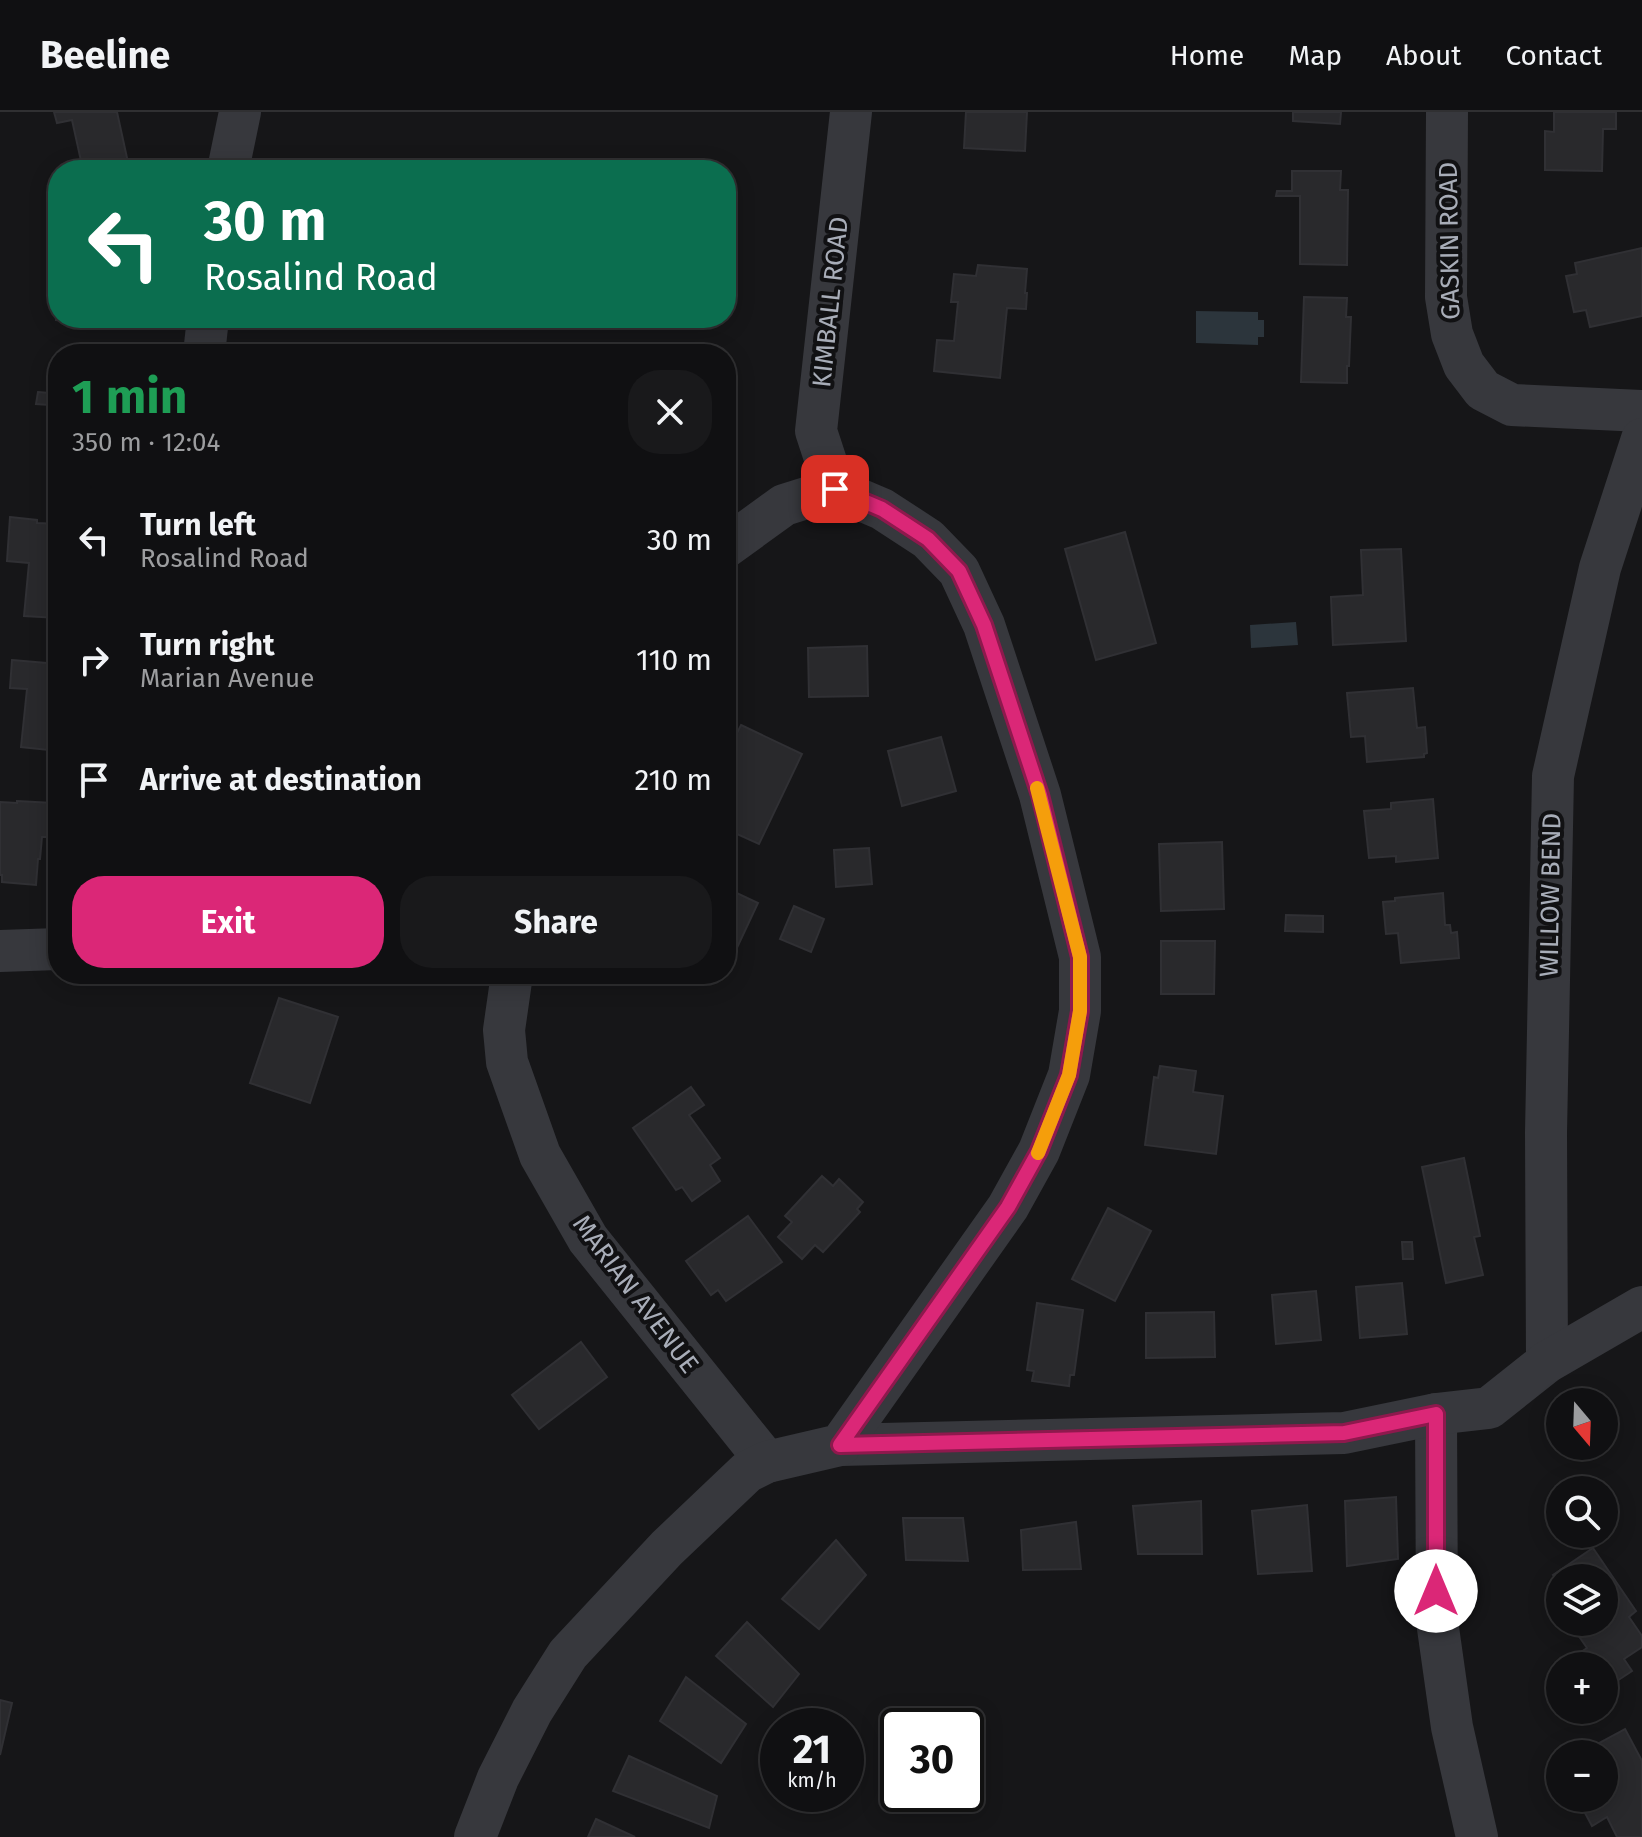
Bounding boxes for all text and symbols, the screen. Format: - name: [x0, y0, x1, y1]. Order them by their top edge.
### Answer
- text: Beeline: [40, 32, 170, 78]
- text: Home: [1170, 39, 1244, 72]
- text: Map: [1288, 39, 1342, 72]
- text: About: [1386, 39, 1461, 72]
- text: Contact: [1505, 39, 1602, 72]
- street label: GASKIN ROAD: [1433, 162, 1466, 320]
- text: 30 m: [204, 188, 326, 255]
- icon: left: [72, 192, 176, 296]
- street label: KIMBALL ROAD: [806, 215, 855, 389]
- text: Rosalind Road: [204, 256, 438, 300]
- text: 1 min: [72, 368, 187, 426]
- button: close: [628, 370, 712, 454]
- text: 350 m · 12:04: [72, 427, 220, 458]
- pin: [801, 455, 869, 523]
- icon: arrive: [813, 467, 857, 511]
- text: Turn left: [140, 507, 256, 543]
- icon: left: [72, 518, 116, 562]
- text: 30 m: [647, 522, 712, 558]
- text: Rosalind Road: [140, 543, 309, 574]
- text: Turn right: [140, 627, 275, 663]
- icon: right: [72, 638, 116, 682]
- text: 110 m: [636, 642, 712, 678]
- text: Marian Avenue: [140, 663, 314, 694]
- icon: arrive: [72, 758, 116, 802]
- text: Arrive at destination: [140, 762, 422, 798]
- text: 210 m: [635, 762, 712, 798]
- street label: WILLOW BEND: [1534, 813, 1567, 977]
- button: Exit: [72, 876, 384, 968]
- button: Share: [400, 876, 712, 968]
- street label: MARIAN AVENUE: [566, 1209, 705, 1379]
- north arrow: [1546, 1388, 1618, 1460]
- map controls: [1546, 1388, 1618, 1812]
- button: search: [1546, 1476, 1618, 1548]
- position arrow: [1394, 1549, 1478, 1633]
- button: layers: [1546, 1564, 1618, 1636]
- button: +: [1546, 1652, 1618, 1724]
- speed limit sign: 30: [880, 1708, 984, 1812]
- text: 21: [793, 1726, 831, 1774]
- button: −: [1546, 1740, 1618, 1812]
- text: km/h: [787, 1768, 837, 1792]

